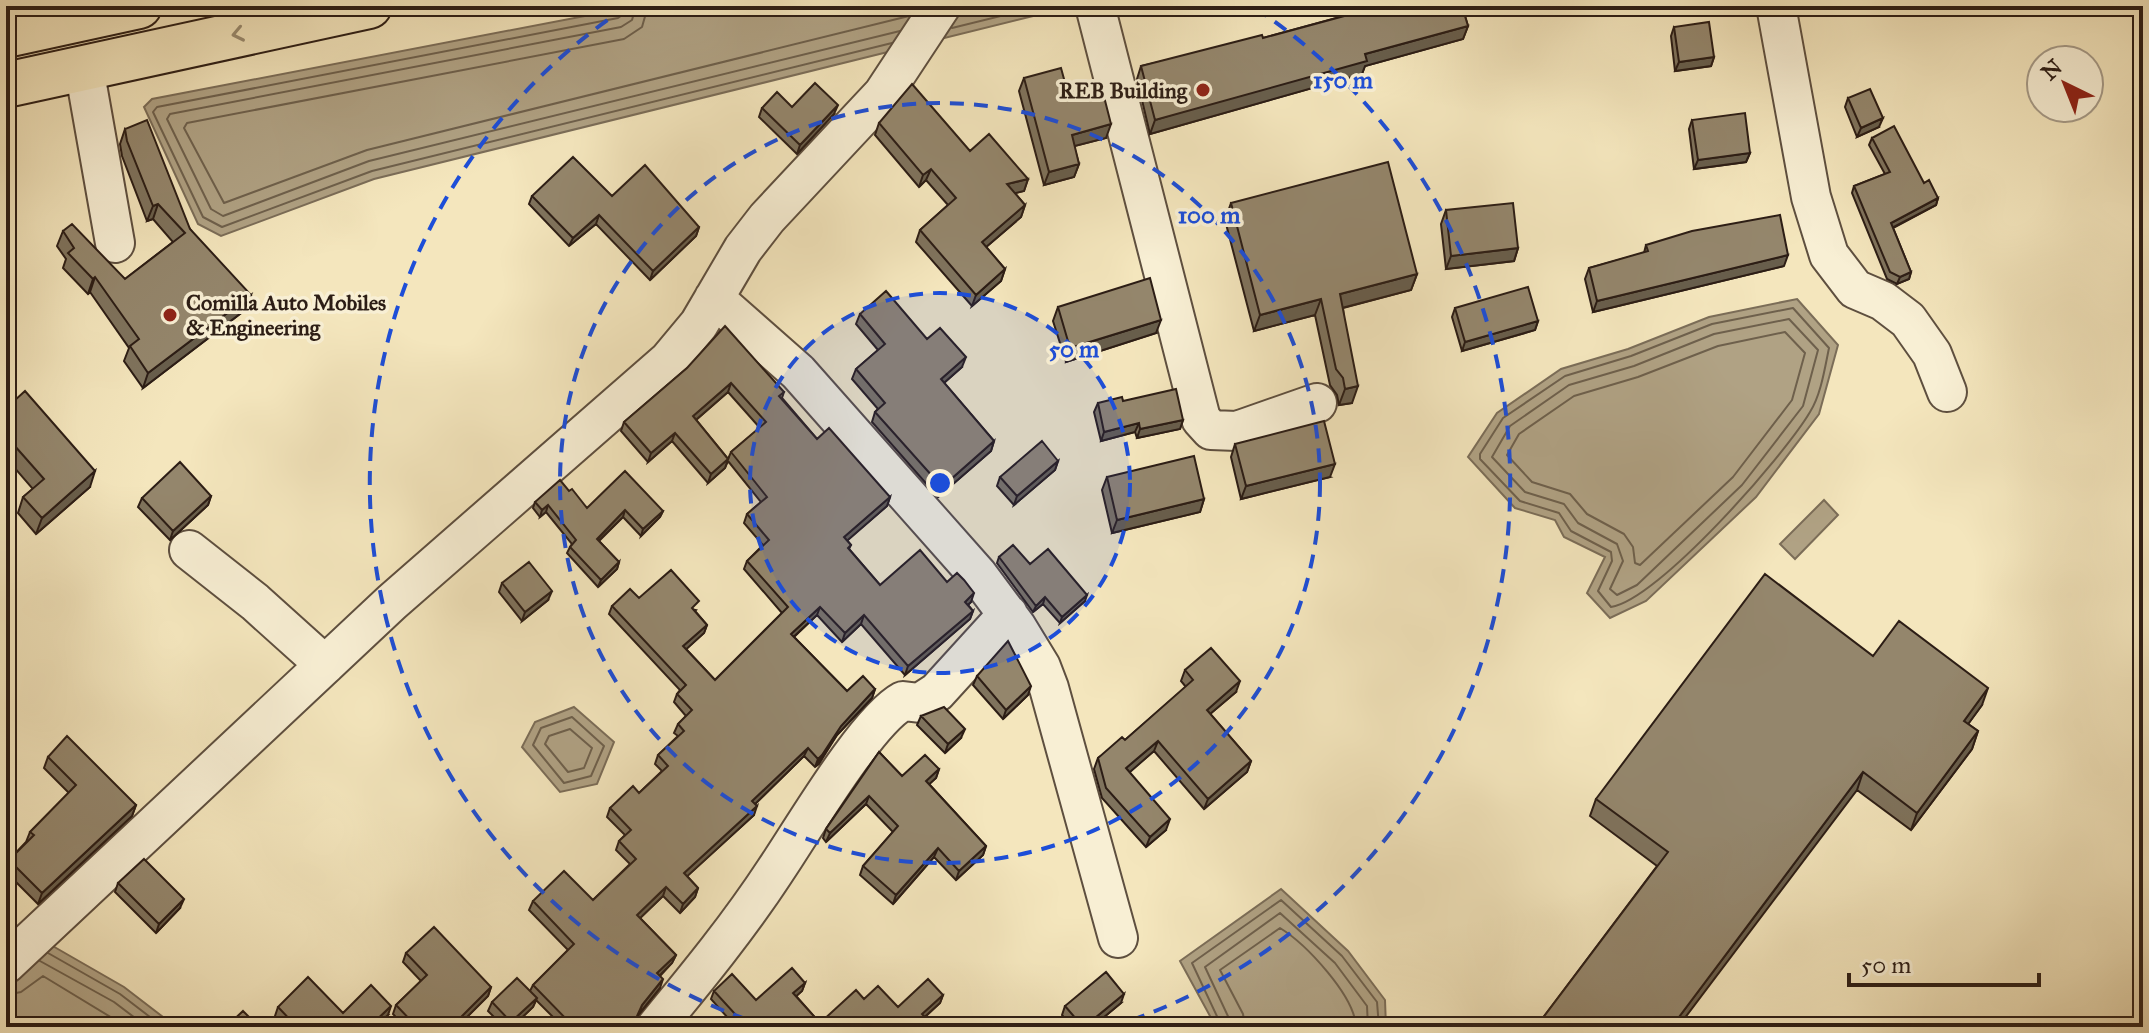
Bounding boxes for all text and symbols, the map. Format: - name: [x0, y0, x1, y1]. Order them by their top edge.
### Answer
- one-way arrow: [232, 25, 245, 42]
- north arrow: [2025, 44, 2105, 124]
- text: N: [2036, 53, 2068, 86]
- text: 150 m: [1313, 65, 1374, 95]
- place label: REB Building: [1059, 77, 1188, 104]
- marker: REB Building: [1194, 81, 1212, 99]
- text: 100 m: [1178, 200, 1241, 230]
- place label: Comilla Auto Mobiles & Engineering: [186, 289, 386, 341]
- marker: Comilla Auto Mobiles & Engineering: [161, 306, 179, 324]
- text: 50 m: [1049, 334, 1100, 364]
- centre of rings: [926, 469, 954, 497]
- scale bar: [1849, 937, 2039, 987]
- text: 50 m: [1861, 950, 1911, 980]

